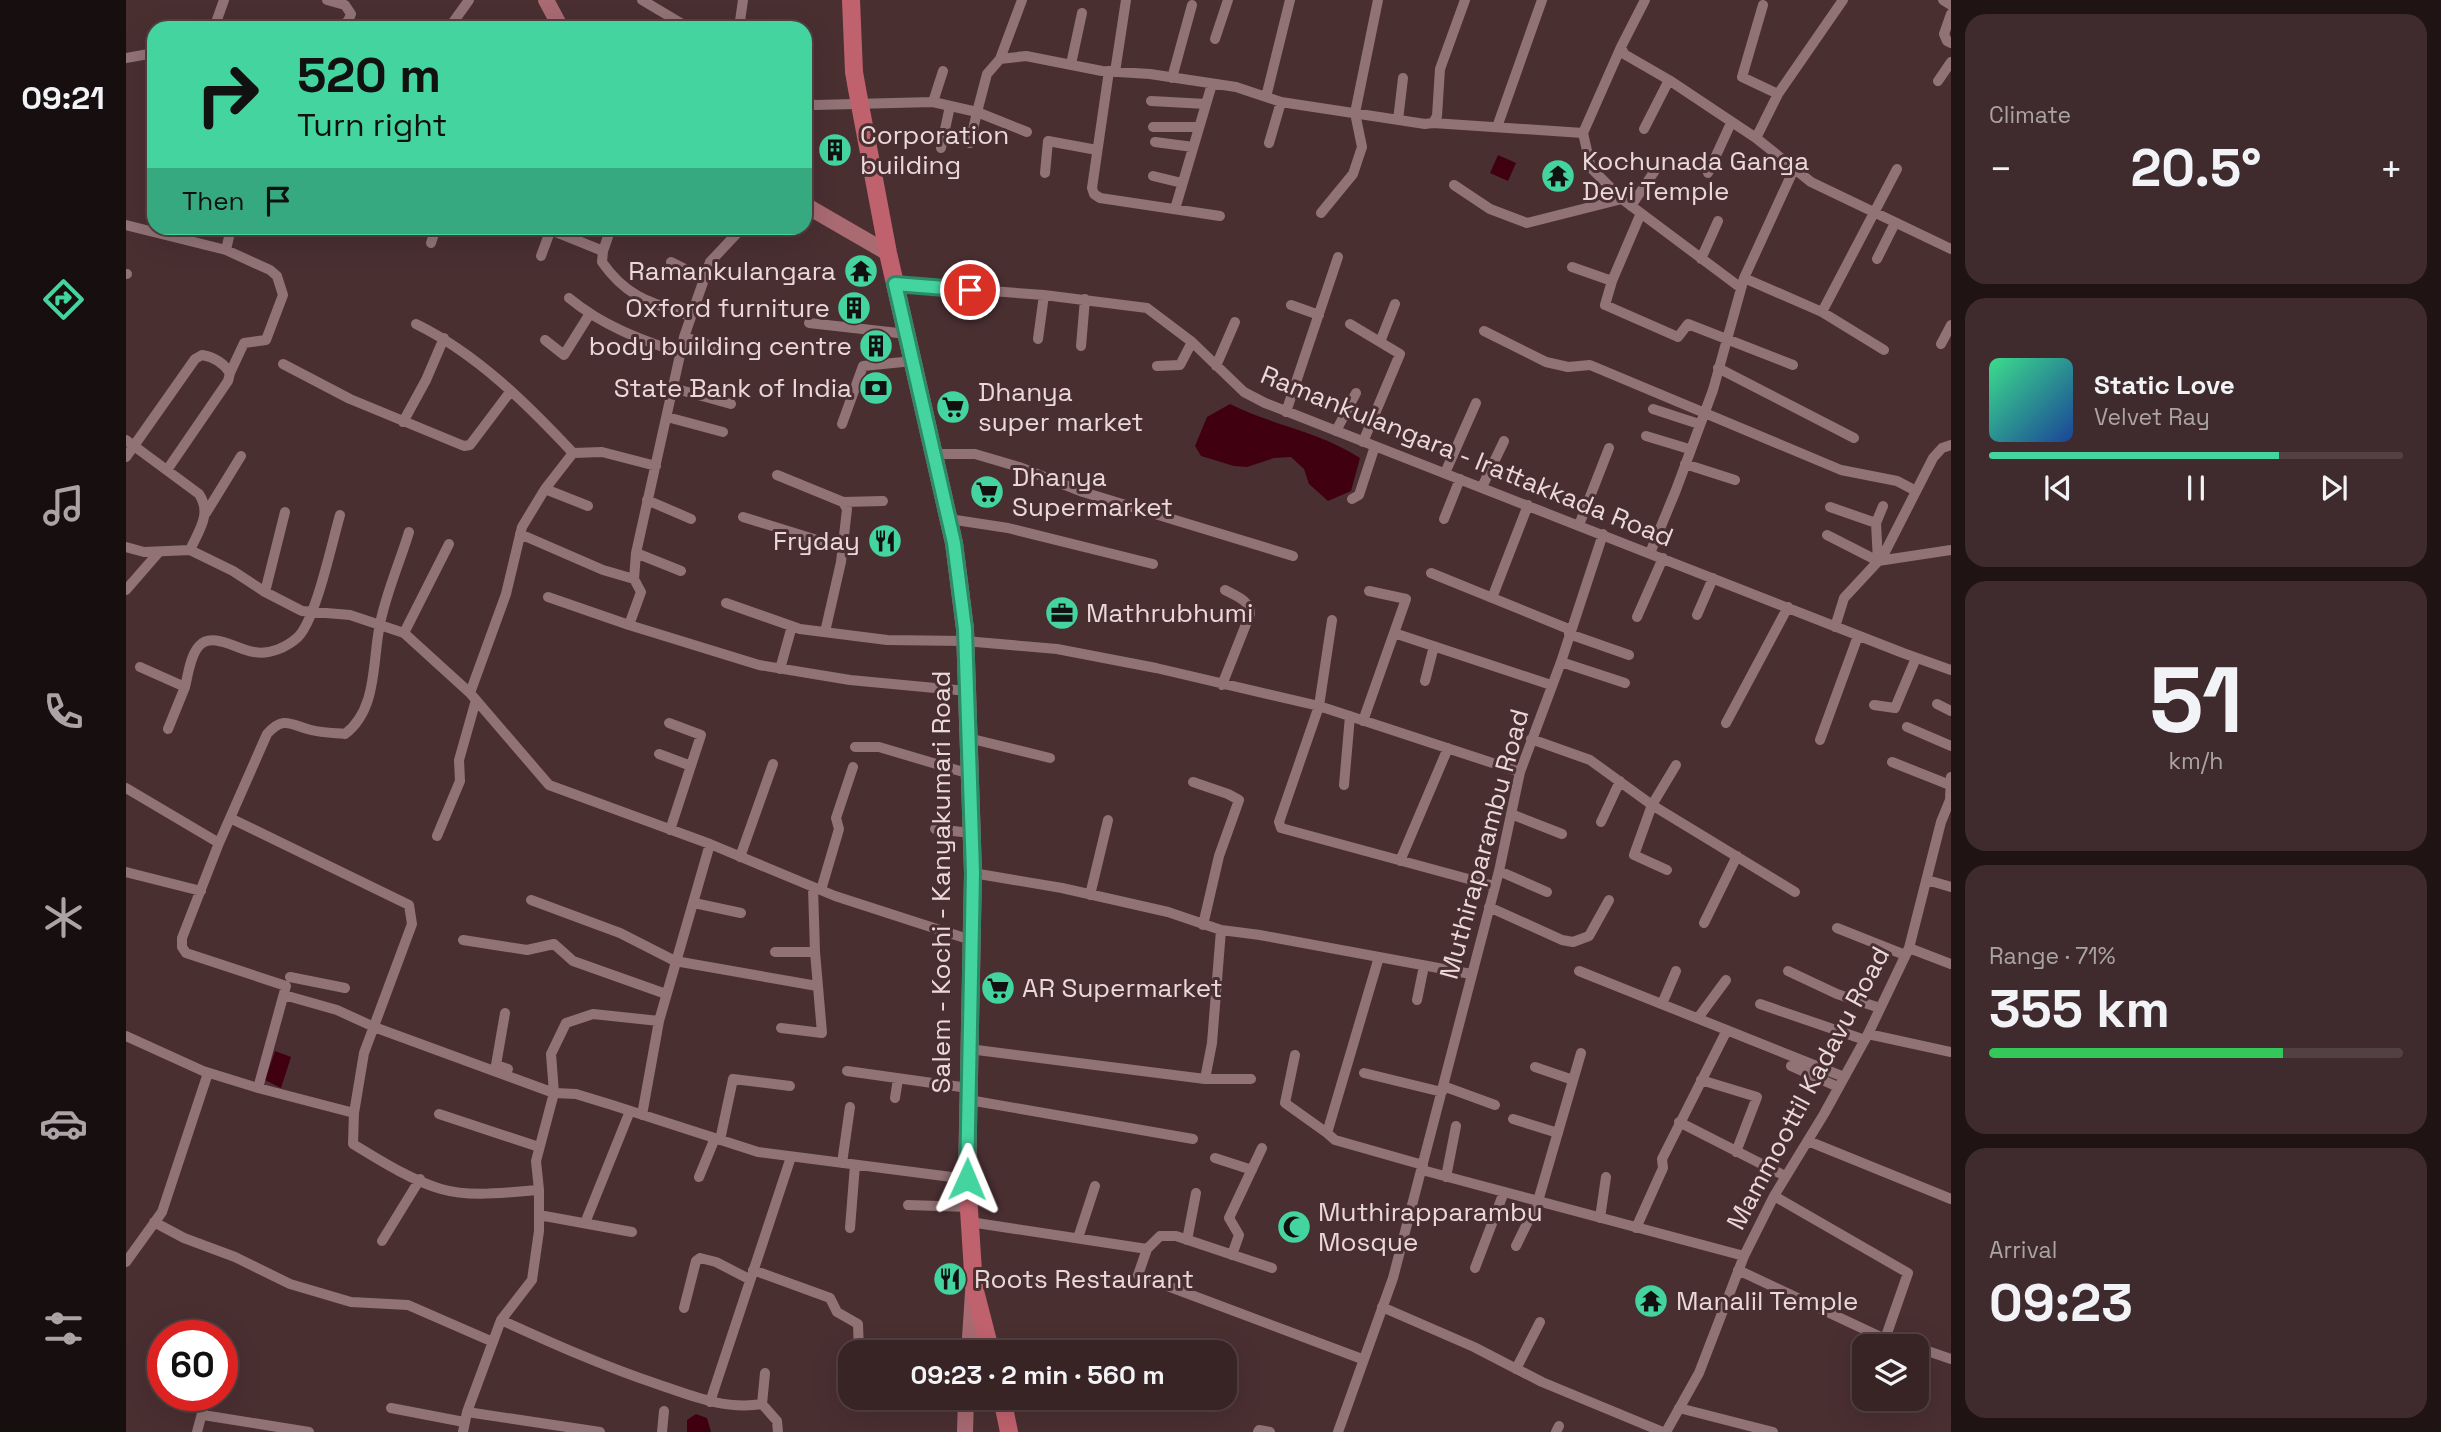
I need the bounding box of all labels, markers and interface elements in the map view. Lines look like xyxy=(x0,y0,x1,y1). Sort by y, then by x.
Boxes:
text: 520 m xyxy=(297,44,441,106)
icon: right xyxy=(182,49,273,140)
text: 09:21 xyxy=(21,78,105,118)
text: Climate xyxy=(1989,100,2071,130)
text: Turn right xyxy=(297,105,447,145)
place label: Corporation building xyxy=(860,118,1009,182)
building icon: Corporation building xyxy=(816,131,854,169)
text: 20.5° xyxy=(2130,135,2262,201)
place label: Kochunada Ganga Devi Temple xyxy=(1582,144,1809,208)
text: − xyxy=(1989,145,2013,193)
text: + xyxy=(2379,145,2403,193)
temple icon: Kochunada Ganga Devi Temple xyxy=(1539,157,1577,195)
icon: arrive xyxy=(259,182,297,220)
text: Then xyxy=(182,184,245,218)
temple icon: Ramankulangara xyxy=(842,252,880,290)
place label: Ramankulangara xyxy=(628,254,836,288)
pin xyxy=(940,260,1000,320)
icon: arrive xyxy=(951,271,989,309)
icon: directions xyxy=(39,275,88,324)
building icon: Oxford furniture xyxy=(835,289,873,327)
place label: Oxford furniture xyxy=(625,291,830,325)
building icon: body building centre xyxy=(857,327,895,365)
place label: body building centre xyxy=(589,329,852,363)
street label: Ramankulangara - Irattakkada Road xyxy=(1256,357,1678,555)
text: Static Love xyxy=(2094,368,2235,402)
bank icon: State Bank of India xyxy=(857,369,895,407)
place label: State Bank of India xyxy=(614,371,852,405)
place label: Dhanya super market xyxy=(978,375,1144,439)
supermarket icon: Dhanya super market xyxy=(934,388,972,426)
text: Velvet Ray xyxy=(2094,402,2210,432)
place label: Dhanya Supermarket xyxy=(1012,460,1173,524)
icon: previous xyxy=(2039,469,2077,507)
icon: pause xyxy=(2177,469,2215,507)
icon: next xyxy=(2315,469,2353,507)
supermarket icon: Dhanya Supermarket xyxy=(968,473,1006,511)
icon: music xyxy=(39,481,88,530)
restaurant icon: Fryday xyxy=(866,522,904,560)
place label: Fryday xyxy=(773,524,860,558)
office icon: Mathrubhumi xyxy=(1043,594,1081,632)
place label: Mathrubhumi xyxy=(1086,596,1253,630)
text: 51 xyxy=(2149,642,2243,759)
street label: Salem - Kochi - Kanyakumari Road xyxy=(924,671,958,1093)
icon: phone xyxy=(39,687,88,736)
street label: Muthiraparambu Road xyxy=(1432,705,1536,983)
text: km/h xyxy=(2169,746,2223,776)
icon: climate xyxy=(39,893,88,942)
street label: Mammoottil Kadavu Road xyxy=(1719,941,1897,1235)
text: Range · 71% xyxy=(1989,941,2115,971)
supermarket icon: AR Supermarket xyxy=(979,969,1017,1007)
place label: AR Supermarket xyxy=(1022,971,1223,1005)
text: 355 km xyxy=(1989,976,2170,1042)
icon: car xyxy=(39,1099,88,1148)
position arrow xyxy=(930,1142,1004,1216)
place label: Muthirapparambu Mosque xyxy=(1318,1195,1543,1259)
mosque icon: Muthirapparambu Mosque xyxy=(1275,1208,1313,1246)
text: Arrival xyxy=(1989,1235,2057,1265)
restaurant icon: Roots Restaurant xyxy=(931,1260,969,1298)
place label: Roots Restaurant xyxy=(974,1262,1194,1296)
text: 09:23 xyxy=(1989,1270,2133,1336)
temple icon: Manalil Temple xyxy=(1632,1282,1670,1320)
place label: Manalil Temple xyxy=(1676,1284,1858,1318)
icon: filters xyxy=(39,1304,88,1353)
speed limit sign: 60 xyxy=(147,1320,238,1411)
map controls xyxy=(1852,1334,1929,1411)
button: layers xyxy=(1852,1334,1929,1411)
text: 09:23 · 2 min · 560 m xyxy=(910,1358,1165,1392)

